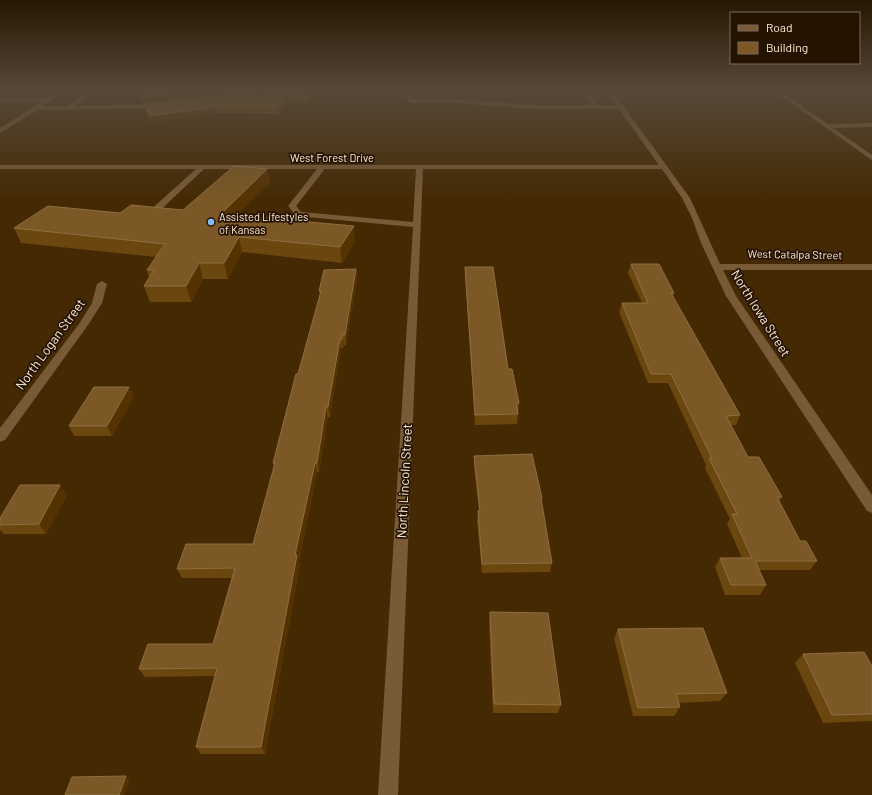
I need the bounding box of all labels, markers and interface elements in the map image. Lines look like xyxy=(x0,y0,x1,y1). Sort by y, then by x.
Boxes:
legend xyxy=(730,12,860,64)
text: Road xyxy=(766,20,793,34)
text: Building xyxy=(766,40,808,54)
street label: West Forest Drive xyxy=(290,151,374,164)
place label: Assisted Lifestyles of Kansas xyxy=(219,210,308,236)
marker: Assisted Lifestyles of Kansas xyxy=(206,217,216,227)
street label: West Catalpa Street xyxy=(748,247,842,261)
street label: North Iowa Street xyxy=(728,267,794,359)
street label: North Logan Street xyxy=(12,295,88,393)
street label: North Lincoln Street xyxy=(393,423,415,539)

